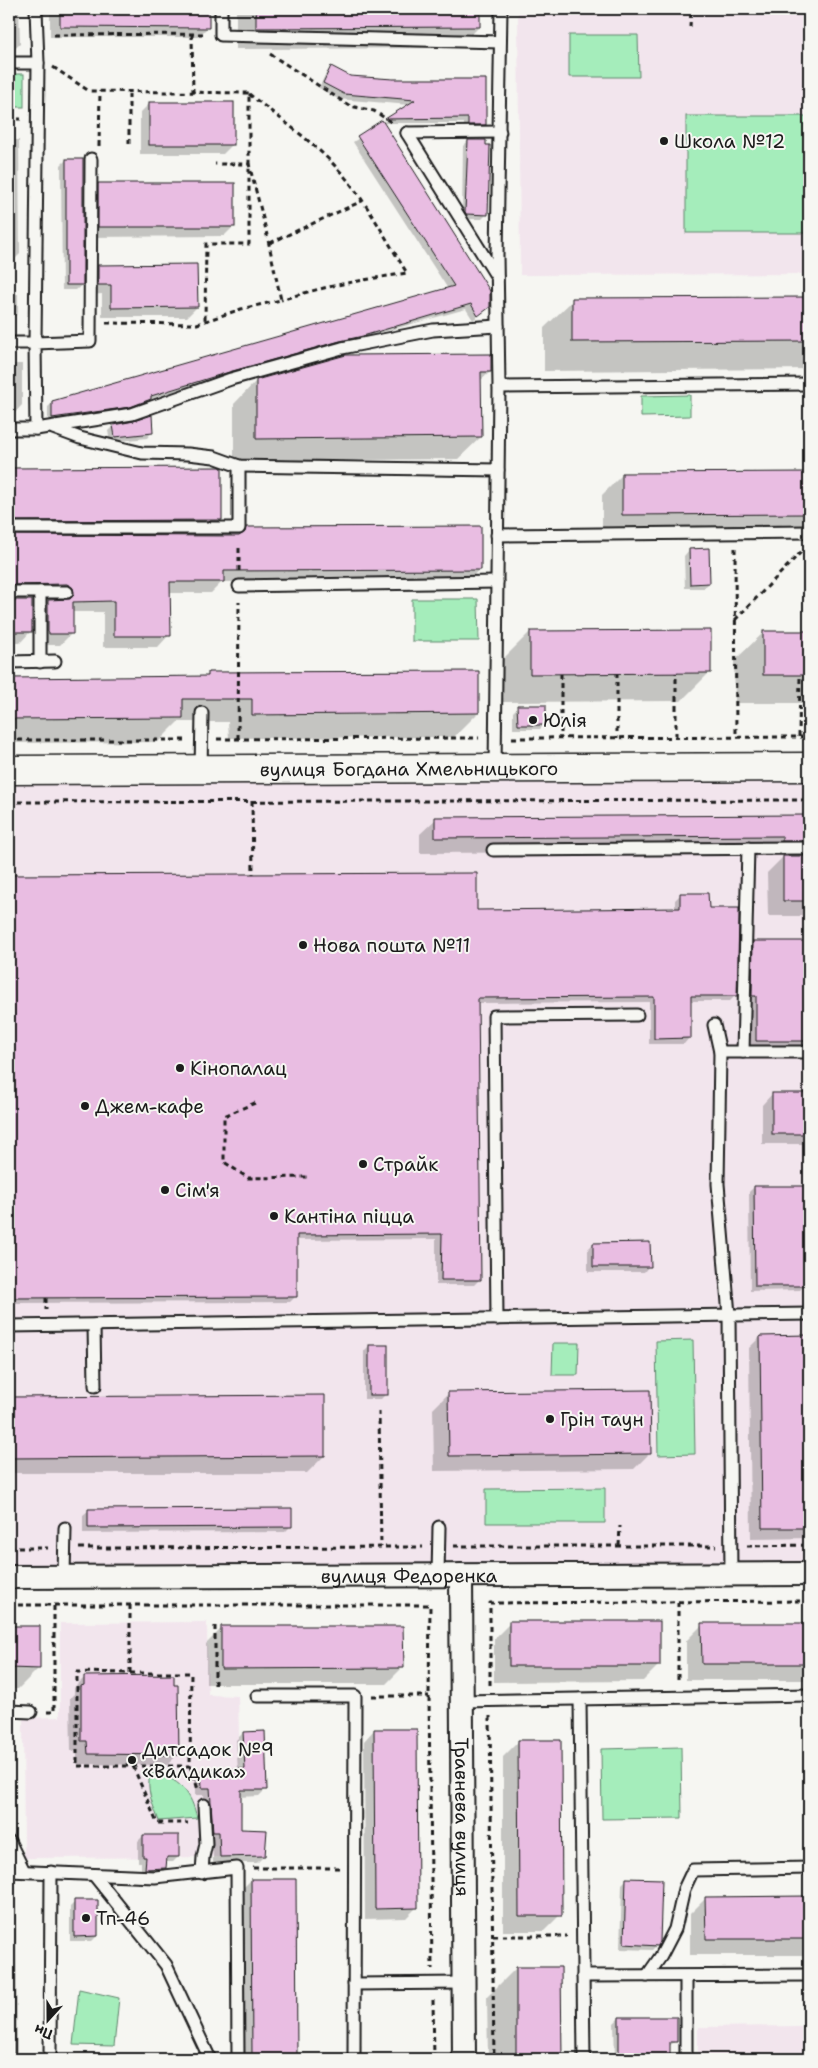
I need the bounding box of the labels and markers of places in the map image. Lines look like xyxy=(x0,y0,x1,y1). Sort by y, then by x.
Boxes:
place label: Школа №12 xyxy=(674,129,785,154)
marker: Школа №12 xyxy=(658,135,670,147)
place label: Юлія xyxy=(543,708,587,733)
marker: Юлія xyxy=(527,714,539,726)
place label: Нова пошта №11 xyxy=(313,933,471,958)
marker: Нова пошта №11 xyxy=(297,939,309,951)
place label: Кінопалац xyxy=(190,1056,287,1081)
marker: Кінопалац xyxy=(174,1062,186,1074)
place label: Джем-кафе xyxy=(95,1094,204,1119)
marker: Джем-кафе xyxy=(79,1100,91,1112)
place label: Страйк xyxy=(373,1152,438,1177)
marker: Страйк xyxy=(357,1158,369,1170)
place label: Сім'я xyxy=(175,1178,220,1203)
marker: Сім'я xyxy=(159,1184,171,1196)
place label: Кантіна піцца xyxy=(284,1204,414,1229)
marker: Кантіна піцца xyxy=(268,1210,280,1222)
place label: Грін таун xyxy=(560,1407,644,1432)
marker: Грін таун xyxy=(544,1413,556,1425)
place label: Дитсадок №9 «Валдика» xyxy=(142,1737,274,1784)
marker: Дитсадок №9 «Валдика» xyxy=(126,1754,138,1766)
place label: Тп-46 xyxy=(96,1906,150,1931)
marker: Тп-46 xyxy=(80,1912,92,1924)

